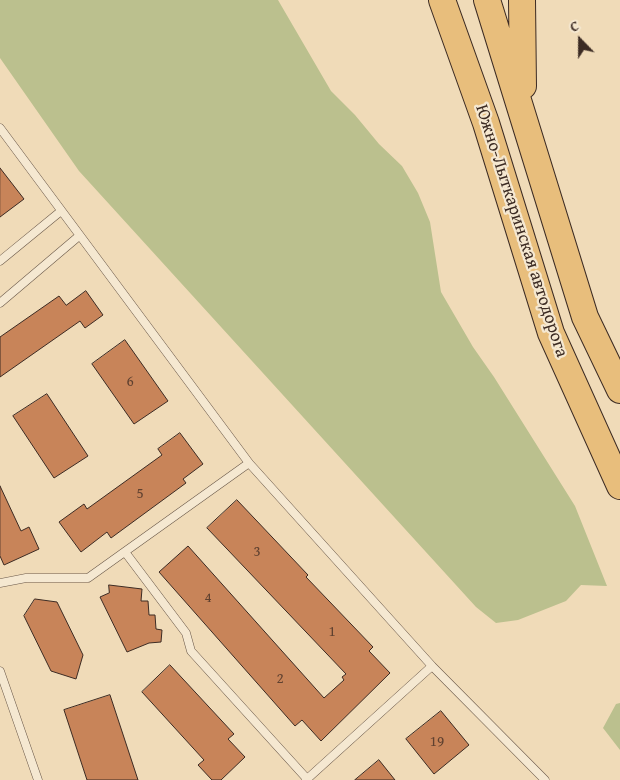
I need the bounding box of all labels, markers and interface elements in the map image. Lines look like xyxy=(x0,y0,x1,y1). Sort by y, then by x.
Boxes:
north arrow xyxy=(555,15,605,65)
text: С xyxy=(567,15,582,37)
street label: Южно-Лыткаринская автодорога xyxy=(470,102,572,360)
house number: 6 xyxy=(126,373,134,391)
house number: 5 xyxy=(136,485,144,503)
house number: 3 xyxy=(253,543,261,561)
house number: 4 xyxy=(204,589,212,607)
house number: 1 xyxy=(328,623,336,641)
house number: 2 xyxy=(276,670,284,688)
house number: 19 xyxy=(430,733,444,751)

